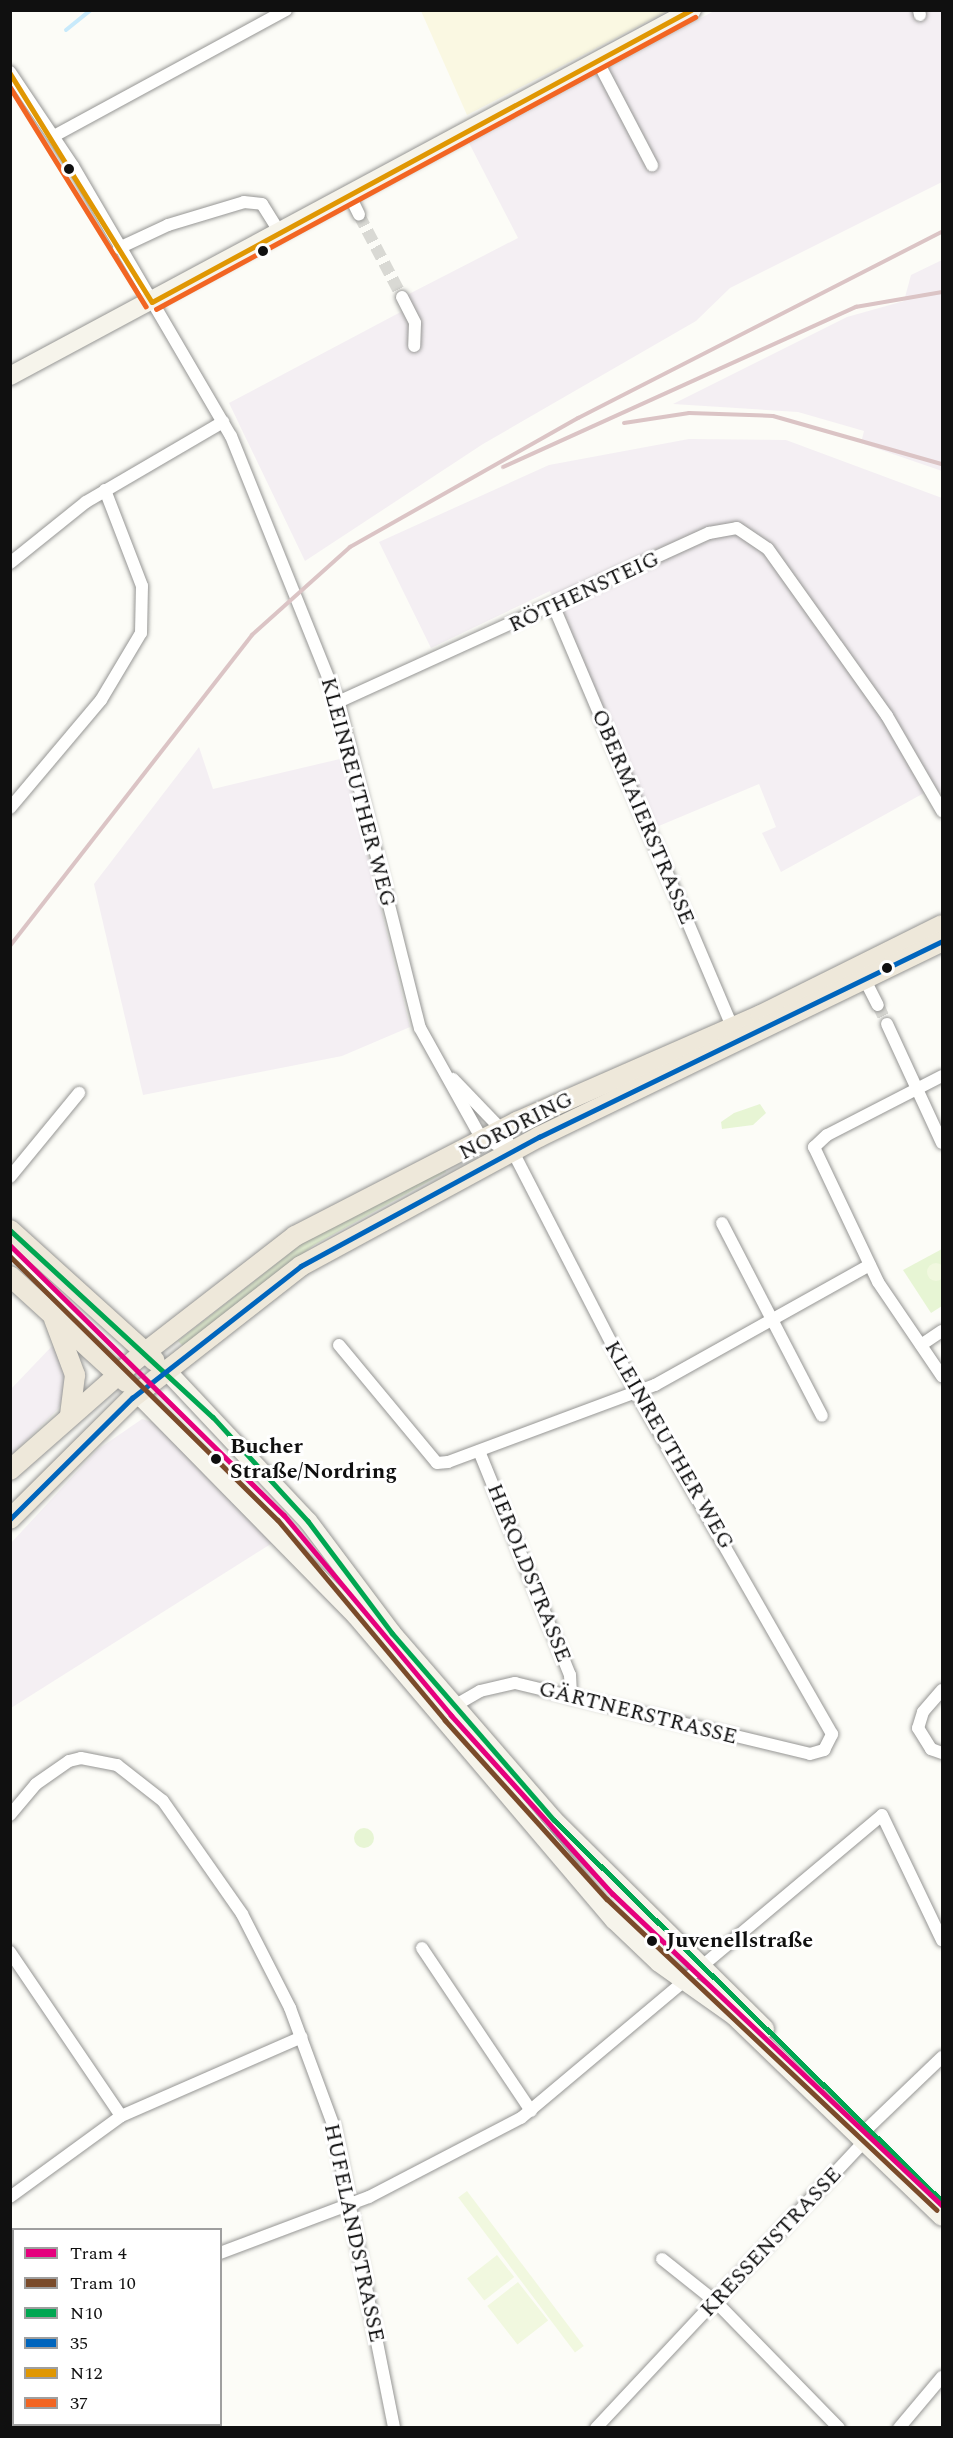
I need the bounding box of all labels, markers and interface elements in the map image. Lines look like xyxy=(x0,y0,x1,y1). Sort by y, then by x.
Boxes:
unlabelled marker xyxy=(63,163,75,175)
unlabelled marker xyxy=(257,245,269,257)
street label: RÖTHENSTEIG xyxy=(504,546,664,638)
street label: KLEINREUTHER WEG xyxy=(315,674,401,910)
street label: OBERMAIERSTRASSE xyxy=(586,705,700,929)
unlabelled marker xyxy=(881,962,893,974)
street label: NORDRING xyxy=(455,1086,577,1166)
street label: KLEINREUTHER WEG xyxy=(598,1336,740,1554)
place label: Bucher Straße/Nordring xyxy=(230,1433,397,1484)
marker: Bucher Straße/Nordring xyxy=(207,1450,225,1468)
street label: HEROLDSTRASSE xyxy=(481,1480,577,1666)
street label: GÄRTNERSTRASSE xyxy=(536,1676,740,1750)
place label: Juvenellstraße xyxy=(666,1928,813,1954)
marker: Juvenellstraße xyxy=(643,1932,661,1950)
street label: HUFELANDSTRASSE xyxy=(318,2121,390,2345)
street label: KRESSENSTRASSE xyxy=(695,2162,847,2322)
legend xyxy=(12,2228,222,2426)
text: Tram 4 xyxy=(70,2240,127,2267)
text: Tram 10 xyxy=(70,2270,136,2297)
text: N10 xyxy=(70,2300,102,2327)
text: 35 xyxy=(70,2330,88,2357)
text: N12 xyxy=(70,2360,102,2387)
text: 37 xyxy=(70,2390,88,2417)

